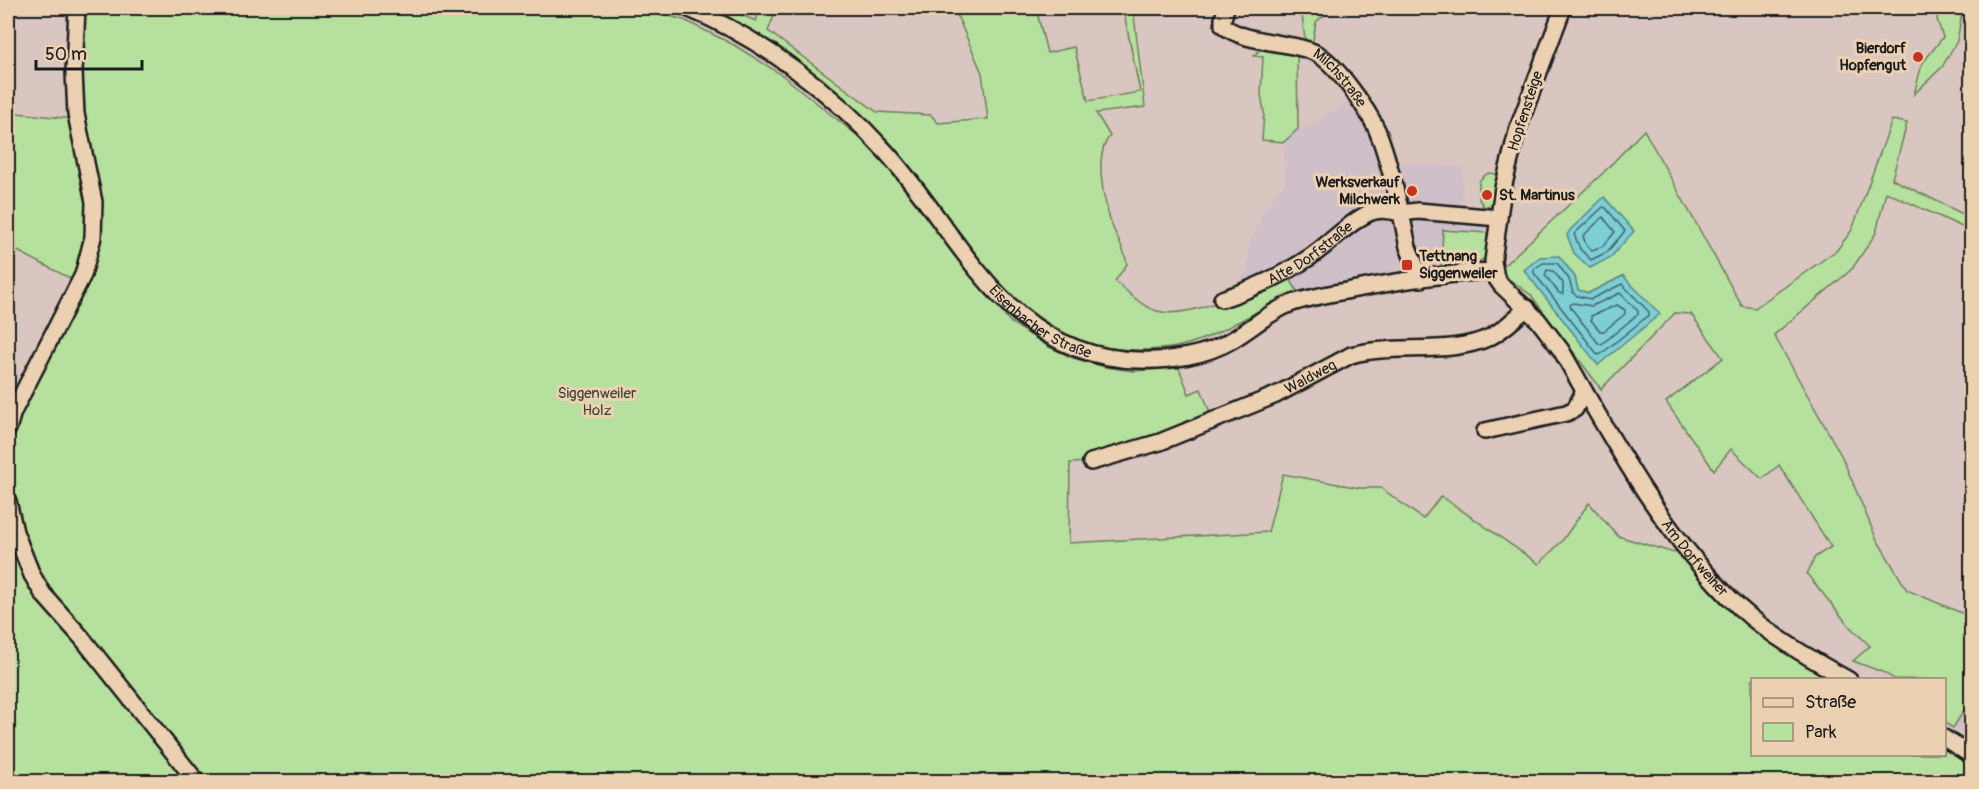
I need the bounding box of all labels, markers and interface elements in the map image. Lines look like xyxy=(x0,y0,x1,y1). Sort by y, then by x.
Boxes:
scale bar xyxy=(36,33,142,71)
place label: Bierdorf Hopfengut xyxy=(1839,39,1907,75)
text: 50 m xyxy=(45,43,87,66)
street label: Milchstraße xyxy=(1309,44,1371,111)
marker: Bierdorf Hopfengut xyxy=(1911,50,1925,64)
street label: Hopfensteige xyxy=(1504,68,1548,154)
place label: Werksverkauf Milchwerk xyxy=(1315,173,1401,209)
marker: Werksverkauf Milchwerk xyxy=(1405,184,1419,198)
place label: St. Martinus xyxy=(1499,186,1575,205)
marker: St. Martinus xyxy=(1480,188,1494,202)
street label: Alte Dorfstraße xyxy=(1265,217,1357,289)
place label: Tettnang Siggenweiler xyxy=(1418,247,1498,283)
marker: Tettnang Siggenweiler xyxy=(1400,258,1414,272)
street label: Eisenbacher Straße xyxy=(985,281,1094,363)
street label: Waldweg xyxy=(1282,356,1340,399)
park label: Siggenweiler Holz xyxy=(558,384,637,420)
street label: Am Dorfweiher xyxy=(1657,516,1733,601)
legend xyxy=(1751,678,1946,756)
text: Straße xyxy=(1805,691,1856,714)
text: Park xyxy=(1805,721,1837,744)

